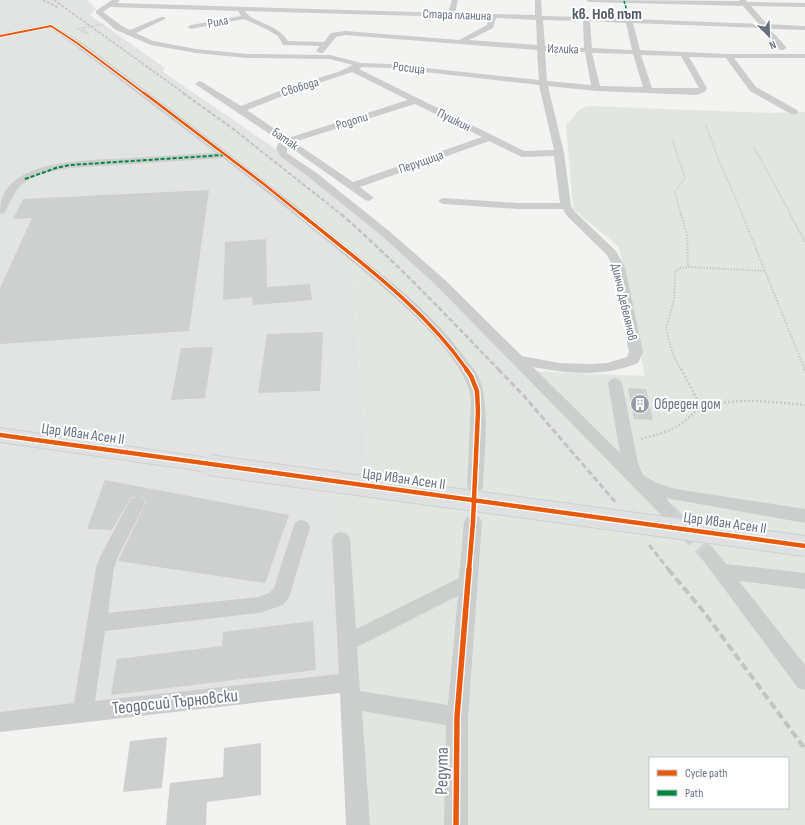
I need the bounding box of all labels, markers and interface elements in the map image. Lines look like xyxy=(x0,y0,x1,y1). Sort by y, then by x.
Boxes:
district label: кв. Нов път xyxy=(572,5,642,24)
street label: Стара планина xyxy=(422,6,492,24)
street label: Рила xyxy=(206,12,230,32)
north arrow xyxy=(749,16,789,56)
text: N xyxy=(767,38,778,52)
street label: Иглика xyxy=(547,40,579,58)
street label: Росица xyxy=(392,58,426,78)
street label: Свобода xyxy=(279,74,321,100)
street label: Пушкин xyxy=(434,105,474,135)
street label: Родопи xyxy=(334,109,370,133)
street label: Батак xyxy=(269,124,301,154)
street label: Перущица xyxy=(396,147,446,177)
street label: Димчо Дебелянов xyxy=(607,262,641,342)
building icon: Обреден дом xyxy=(629,393,651,415)
place label: Обреден дом xyxy=(654,395,721,414)
street label: Цар Иван Асен II xyxy=(40,419,126,449)
street label: Цар Иван Асен II xyxy=(361,464,447,494)
street label: Цар Иван Асен II xyxy=(682,508,768,538)
street label: Теодосий Търновски xyxy=(111,685,239,719)
street label: Редута xyxy=(431,747,453,795)
legend xyxy=(649,757,789,809)
text: Cycle path xyxy=(685,766,727,781)
text: Path xyxy=(685,786,703,801)

